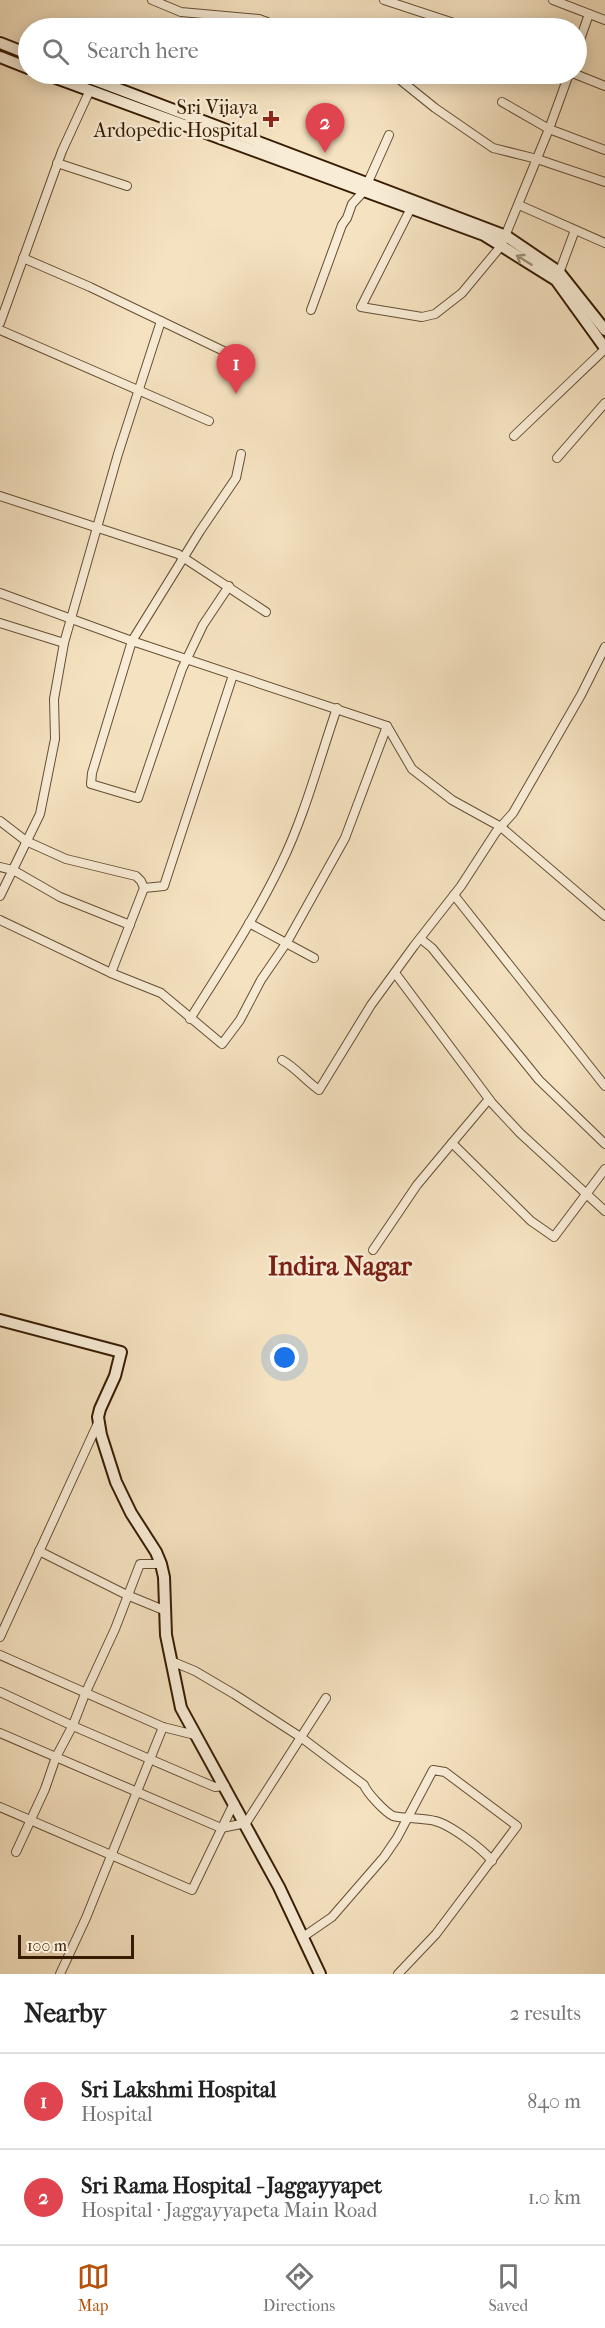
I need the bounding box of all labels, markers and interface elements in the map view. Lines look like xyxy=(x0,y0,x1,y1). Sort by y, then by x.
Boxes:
search box xyxy=(18,18,587,84)
icon: search xyxy=(39,35,72,68)
text: Search here xyxy=(87,38,199,64)
place label: Sri Vijaya Ardopedic Hospital xyxy=(93,96,259,142)
pin: 2 xyxy=(306,104,344,153)
marker: Sri Vijaya Ardopedic Hospital xyxy=(262,110,280,128)
one-way arrow xyxy=(516,254,533,266)
pin: 1 xyxy=(216,344,256,394)
district label: Indira Nagar xyxy=(268,1251,413,1282)
your location xyxy=(270,1343,299,1372)
scale bar xyxy=(18,1932,134,1960)
text: 100 m xyxy=(27,1936,67,1955)
text: Nearby xyxy=(24,1998,106,2029)
text: 2 results xyxy=(510,2002,581,2025)
text: Sri Lakshmi Hospital xyxy=(81,2077,276,2103)
text: 1 xyxy=(40,2090,47,2113)
text: 840 m xyxy=(527,2090,581,2113)
text: Hospital xyxy=(81,2103,153,2126)
text: Sri Rama Hospital - Jaggayyapet xyxy=(81,2173,382,2199)
text: 2 xyxy=(38,2186,49,2209)
text: 1.0 km xyxy=(528,2186,581,2209)
text: Hospital · Jaggayyapeta Main Road xyxy=(81,2199,377,2222)
tab: Map xyxy=(77,2260,110,2315)
tab: Directions xyxy=(263,2260,335,2315)
tab: Saved xyxy=(489,2260,528,2315)

